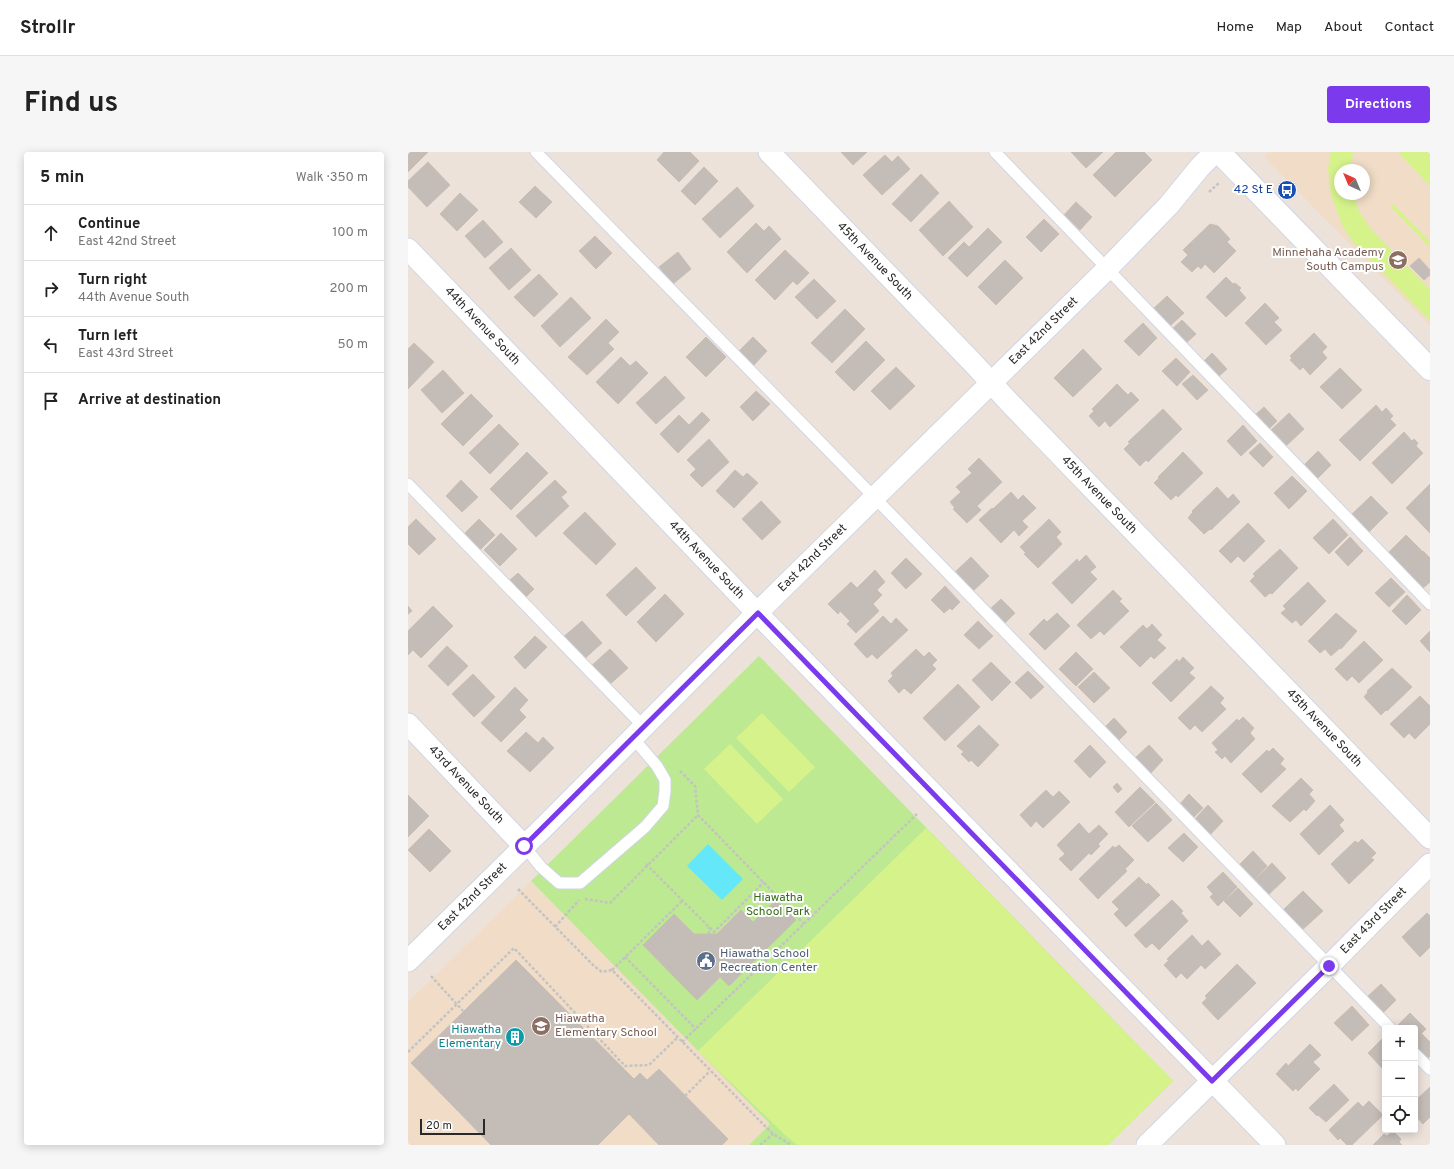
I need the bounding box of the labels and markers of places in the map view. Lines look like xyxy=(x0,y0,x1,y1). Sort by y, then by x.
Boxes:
bus stop icon: 42 St E xyxy=(1276,179,1298,201)
place label: 42 St E xyxy=(1234,182,1273,198)
place label: Minnehaha Academy South Campus xyxy=(1272,245,1384,275)
school or university icon: Minnehaha Academy South Campus xyxy=(1387,249,1409,271)
place label: Hiawatha School Recreation Center xyxy=(720,946,818,976)
public building icon: Hiawatha School Recreation Center xyxy=(695,950,717,972)
place label: Hiawatha Elementary School xyxy=(555,1011,657,1041)
school or university icon: Hiawatha Elementary School xyxy=(530,1015,552,1037)
place label: Hiawatha Elementary xyxy=(439,1022,501,1052)
building icon: Hiawatha Elementary xyxy=(504,1026,526,1048)

